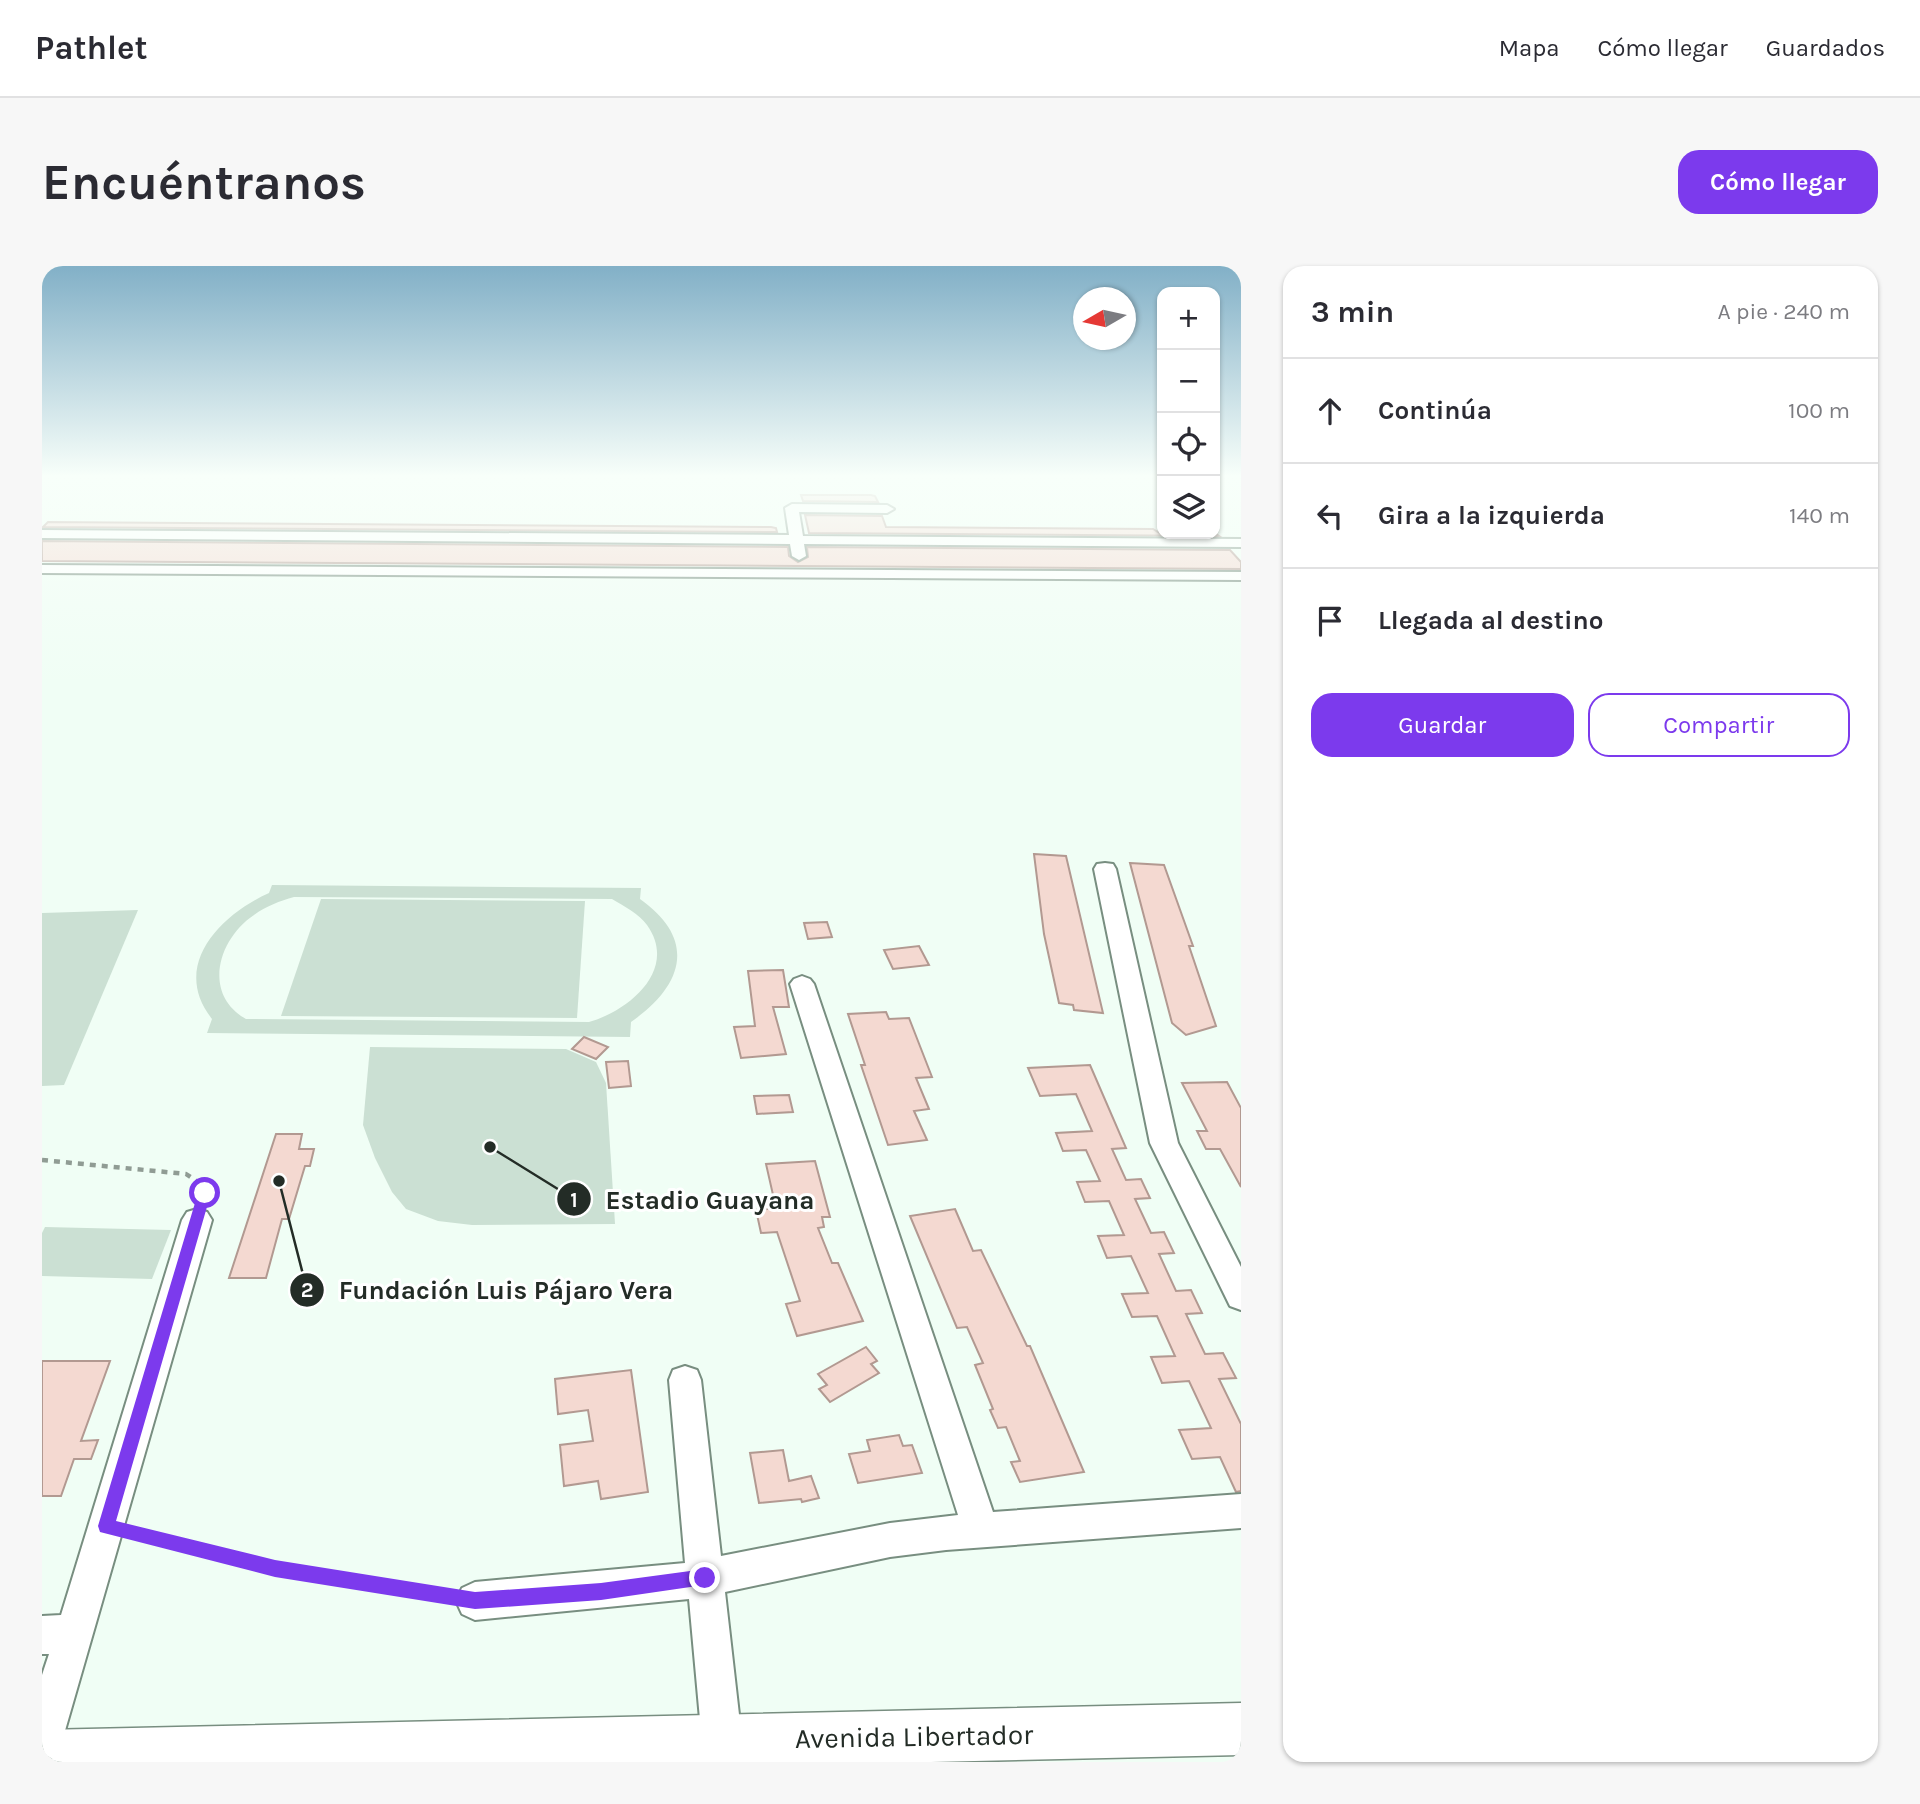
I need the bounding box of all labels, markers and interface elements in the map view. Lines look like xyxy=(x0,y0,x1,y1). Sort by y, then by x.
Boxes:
text: Pathlet xyxy=(35,29,148,67)
text: Mapa xyxy=(1499,34,1559,62)
text: Cómo llegar xyxy=(1597,34,1728,62)
text: Guardados xyxy=(1766,34,1885,62)
button: Cómo llegar xyxy=(1678,150,1878,214)
text: Encuéntranos xyxy=(42,154,366,211)
north arrow xyxy=(1073,287,1136,350)
map controls xyxy=(1157,287,1220,539)
button: + xyxy=(1157,287,1220,350)
text: 3 min xyxy=(1311,294,1394,330)
text: A pie · 240 m xyxy=(1717,298,1850,325)
button: − xyxy=(1157,350,1220,413)
icon: ahead xyxy=(1311,392,1349,430)
text: Continúa xyxy=(1378,395,1492,426)
text: 100 m xyxy=(1788,397,1850,424)
button: locate xyxy=(1157,413,1220,476)
button: layers xyxy=(1157,476,1220,539)
icon: left xyxy=(1311,497,1349,535)
text: Gira a la izquierda xyxy=(1378,500,1605,531)
text: 140 m xyxy=(1789,502,1850,529)
icon: arrive xyxy=(1311,602,1349,640)
text: Llegada al destino xyxy=(1378,605,1604,636)
button: Guardar xyxy=(1311,693,1574,757)
button: Compartir xyxy=(1588,693,1850,757)
callout: Estadio Guayana xyxy=(556,1176,829,1223)
route start xyxy=(189,1177,220,1208)
text: Estadio Guayana xyxy=(605,1185,815,1216)
text: 1 xyxy=(570,1188,578,1212)
callout: Fundación Luis Pájaro Vera xyxy=(289,1267,687,1314)
text: Fundación Luis Pájaro Vera xyxy=(339,1275,673,1306)
text: 2 xyxy=(301,1278,313,1302)
route end xyxy=(689,1562,720,1593)
street label: Avenida Libertador xyxy=(795,1718,1034,1755)

